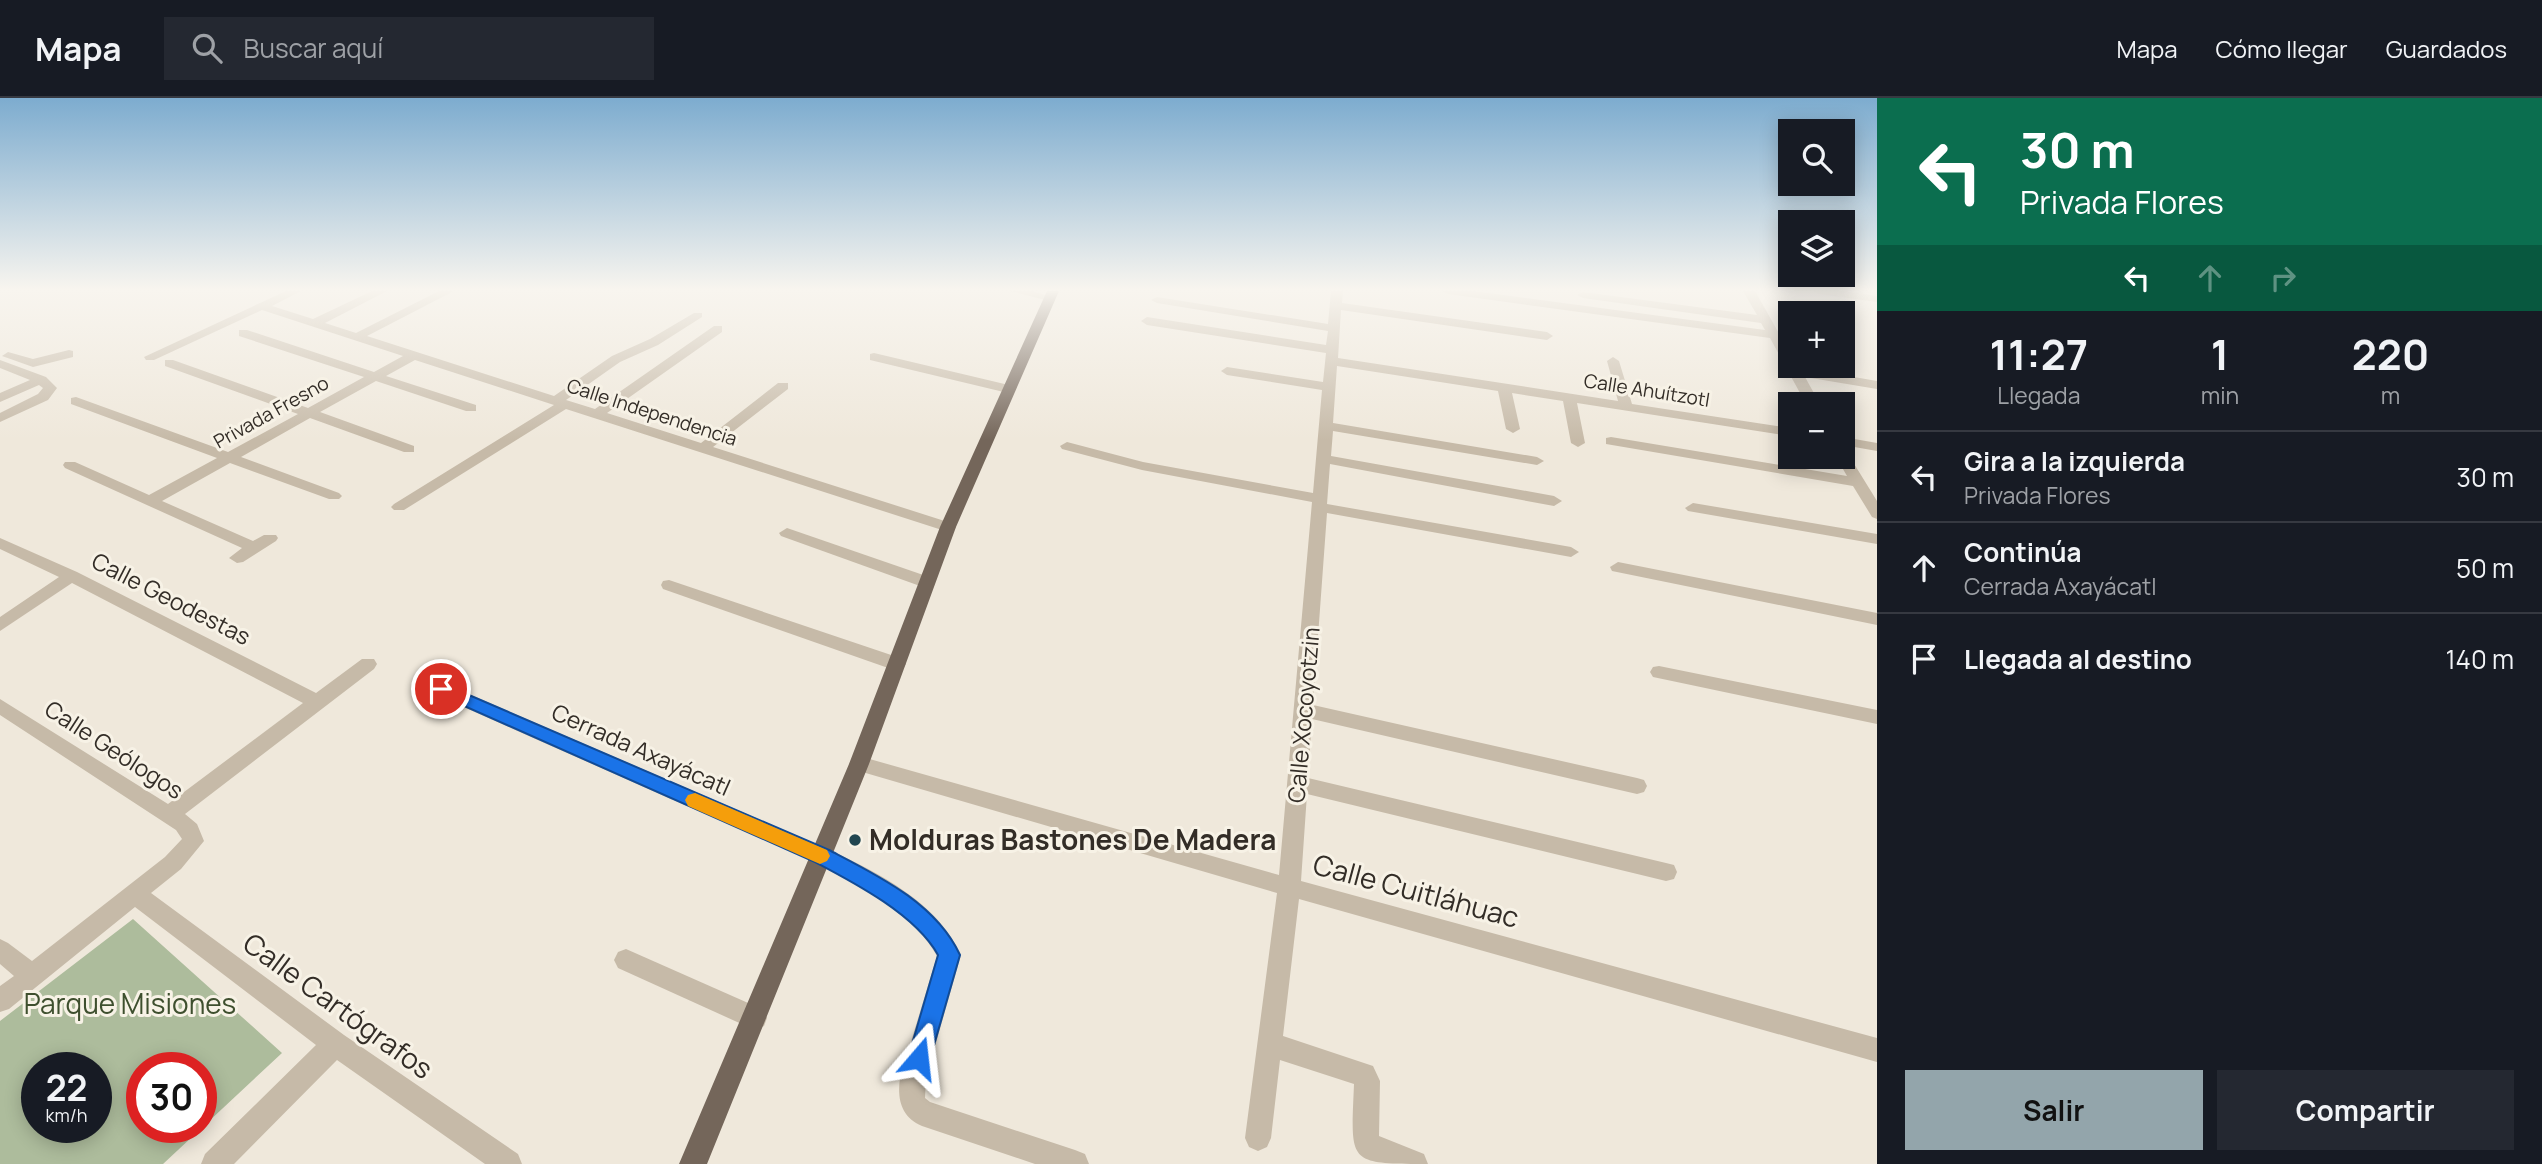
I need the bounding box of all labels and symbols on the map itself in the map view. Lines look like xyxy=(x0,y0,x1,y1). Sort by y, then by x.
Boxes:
street label: Calle Ahuítzotl xyxy=(1582,367,1712,413)
street label: Privada Fresno xyxy=(209,370,333,454)
street label: Calle Independencia xyxy=(564,372,740,452)
street label: Calle Geodestas xyxy=(86,544,256,652)
street label: Calle Xocoyotzin xyxy=(1279,626,1327,804)
pin xyxy=(411,659,471,719)
street label: Calle Geólogos xyxy=(39,692,190,806)
street label: Cerrada Axayácatl xyxy=(547,695,736,803)
place label: Molduras Bastones De Madera xyxy=(869,820,1276,858)
marker: Molduras Bastones De Madera xyxy=(847,832,863,848)
street label: Calle Cuitláhuac xyxy=(1309,844,1523,936)
street label: Calle Cartógrafos xyxy=(236,923,441,1087)
park label: Parque Misiones xyxy=(24,984,236,1022)
position arrow xyxy=(882,1021,956,1095)
speed limit sign: 30 xyxy=(126,1052,217,1143)

